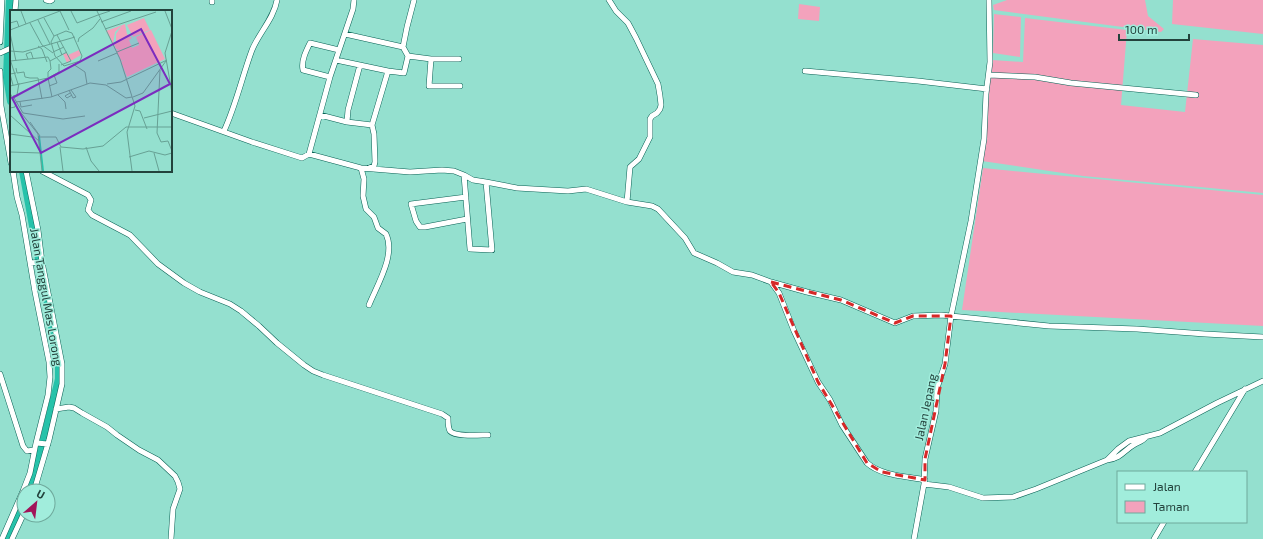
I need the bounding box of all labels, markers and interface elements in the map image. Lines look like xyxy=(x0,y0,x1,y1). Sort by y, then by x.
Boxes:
inset map xyxy=(10,10,172,172)
scale bar xyxy=(1119,16,1189,42)
text: 100 m xyxy=(1125,22,1157,36)
street label: Jalan Tanggul Mas Lorong xyxy=(28,227,66,367)
street label: Jalan Jepang xyxy=(911,372,939,442)
legend xyxy=(1117,471,1247,523)
text: Jalan xyxy=(1153,479,1181,493)
north arrow xyxy=(16,483,56,523)
text: U xyxy=(35,486,47,501)
text: Taman xyxy=(1153,499,1190,513)

